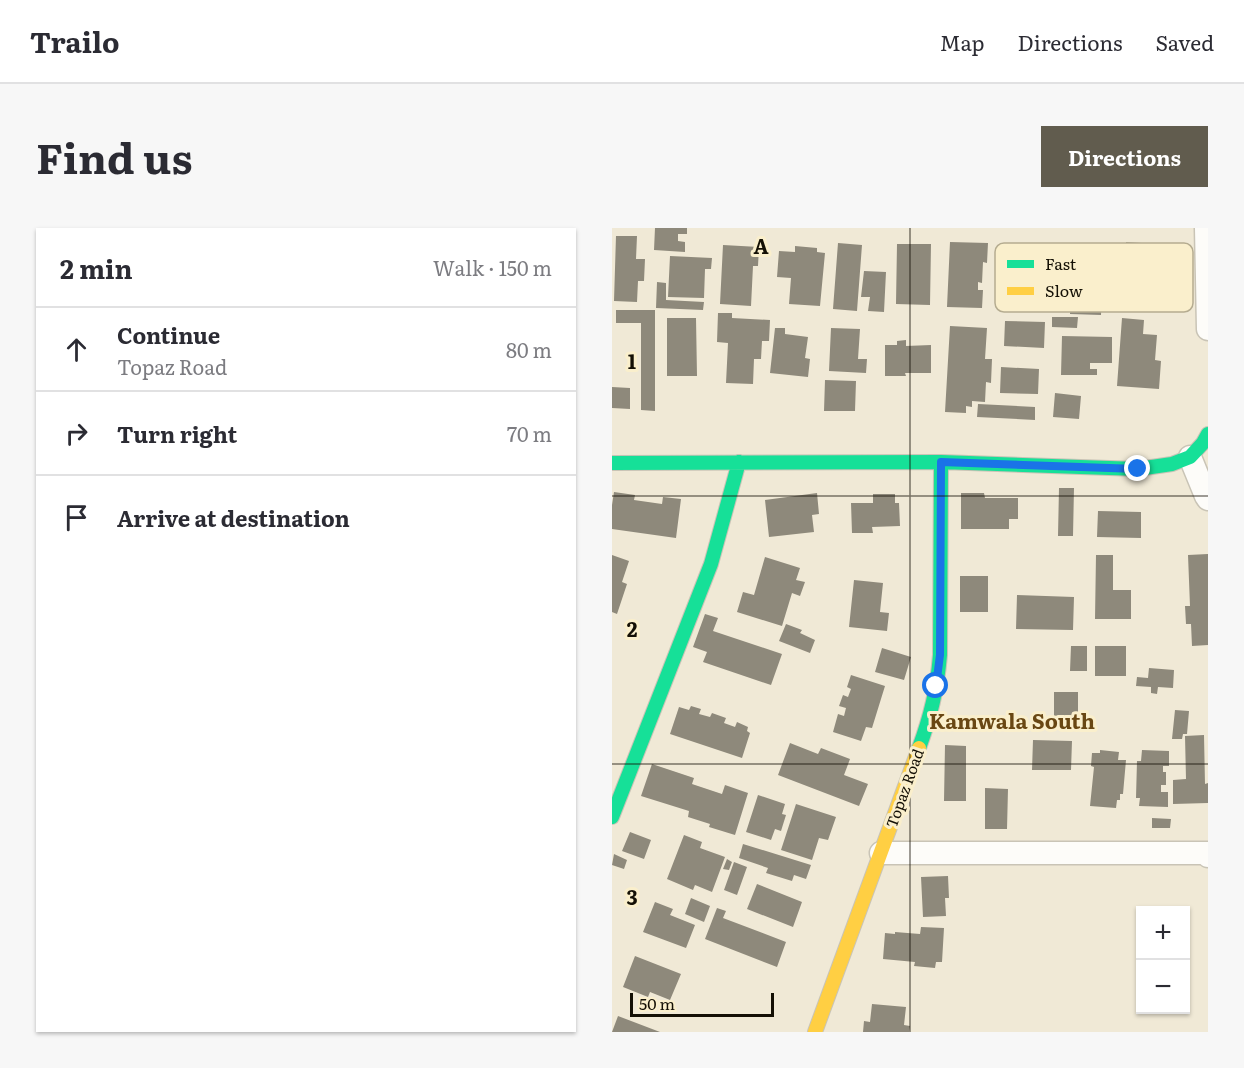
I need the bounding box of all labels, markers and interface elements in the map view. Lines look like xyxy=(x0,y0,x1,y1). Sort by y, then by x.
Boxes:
text: Trailo xyxy=(30,20,119,62)
text: Map xyxy=(940,26,985,57)
text: Directions xyxy=(1018,26,1123,57)
text: Saved xyxy=(1156,26,1214,57)
text: Find us xyxy=(36,125,193,187)
button: Directions xyxy=(1041,126,1208,187)
text: A xyxy=(753,230,769,260)
legend xyxy=(995,243,1193,312)
text: 2 min xyxy=(60,248,133,287)
text: Fast xyxy=(1045,251,1077,275)
text: Walk · 150 m xyxy=(433,252,552,282)
text: Slow xyxy=(1045,278,1083,302)
text: Continue xyxy=(117,318,220,351)
icon: ahead xyxy=(60,333,93,366)
text: 80 m xyxy=(506,334,552,364)
text: 1 xyxy=(628,345,636,375)
text: Topaz Road xyxy=(117,351,227,381)
icon: right xyxy=(60,417,93,450)
text: Turn right xyxy=(117,417,237,450)
text: 70 m xyxy=(507,418,552,448)
route end xyxy=(1124,455,1150,481)
icon: arrive xyxy=(60,501,93,534)
text: Arrive at destination xyxy=(117,501,350,534)
text: 2 xyxy=(627,613,638,643)
route start xyxy=(922,672,948,698)
district label: Kamwala South xyxy=(929,704,1095,735)
street label: Topaz Road xyxy=(879,745,929,831)
text: 3 xyxy=(626,881,638,911)
map controls xyxy=(1136,906,1190,1014)
button: + xyxy=(1136,906,1190,960)
button: − xyxy=(1136,960,1190,1014)
scale bar xyxy=(630,990,774,1018)
text: 50 m xyxy=(639,991,675,1015)

